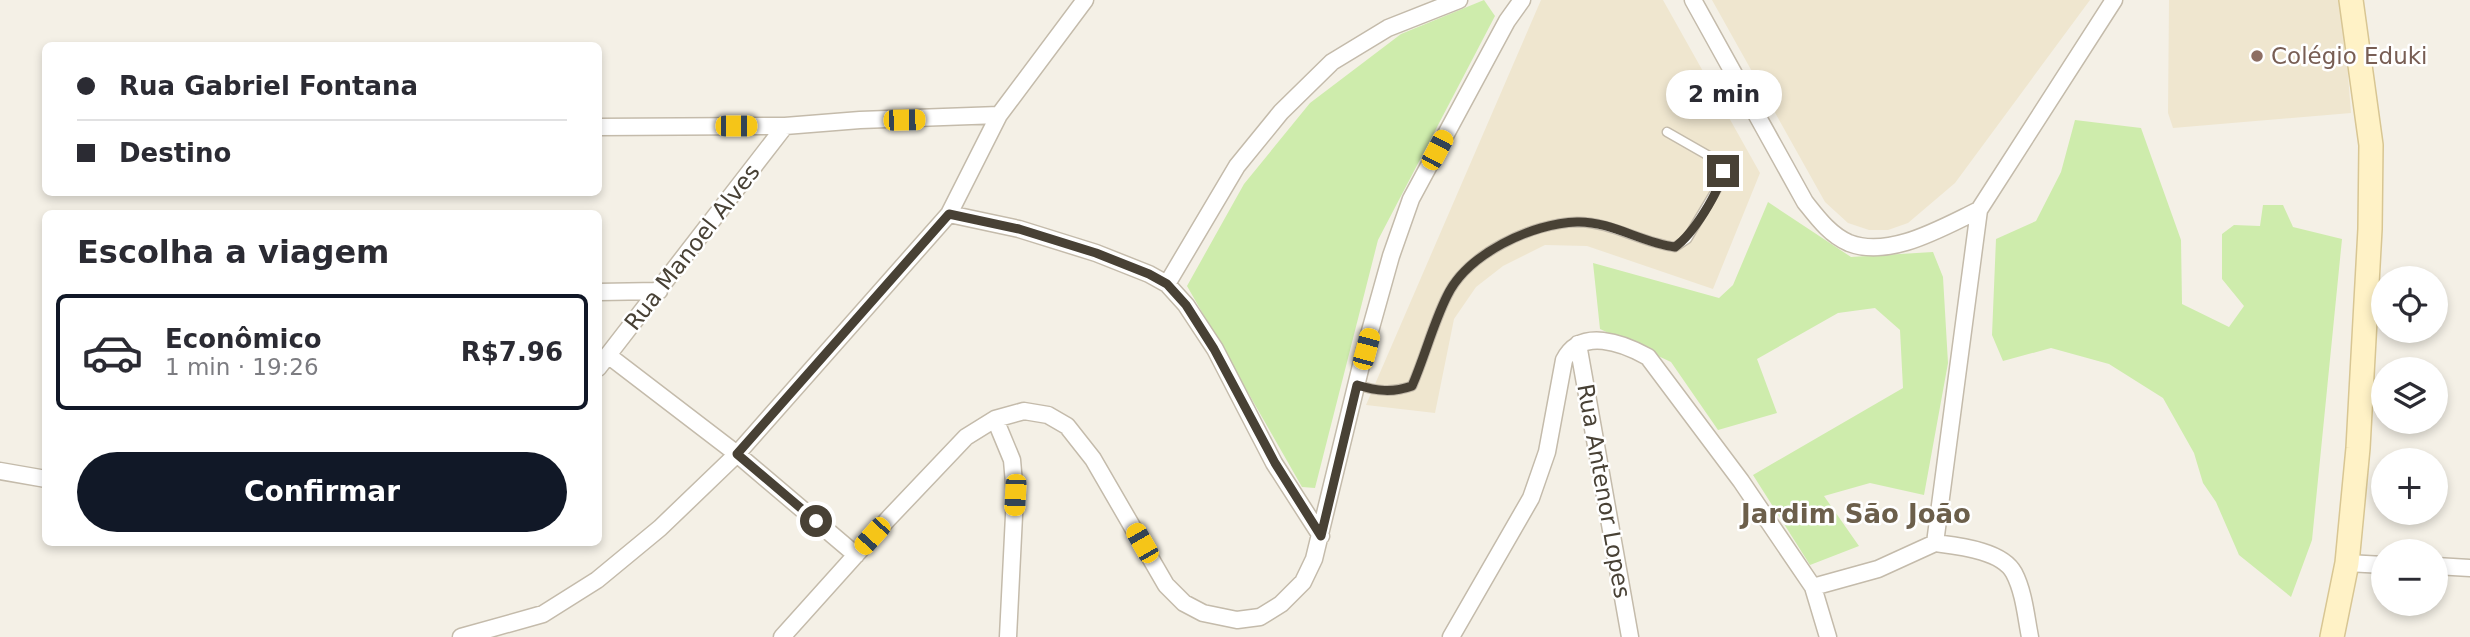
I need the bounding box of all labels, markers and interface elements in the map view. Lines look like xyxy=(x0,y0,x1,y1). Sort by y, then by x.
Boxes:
place label: Colégio Eduki xyxy=(2271,43,2427,69)
marker: Colégio Eduki xyxy=(2249,48,2265,64)
callout: 2 min xyxy=(1665,69,1781,118)
text: Rua Gabriel Fontana xyxy=(119,71,418,101)
text: 2 min xyxy=(1688,81,1760,107)
car xyxy=(883,109,926,131)
car xyxy=(716,116,758,137)
car xyxy=(1418,127,1457,173)
text: Destino xyxy=(119,138,231,168)
route end xyxy=(1707,155,1739,187)
street label: Rua Manoel Alves xyxy=(619,159,765,335)
text: Escolha a viagem xyxy=(77,233,389,271)
map controls xyxy=(2371,266,2448,616)
button: locate xyxy=(2371,266,2448,343)
icon: car xyxy=(81,321,144,384)
text: Econômico xyxy=(165,324,322,354)
car xyxy=(1351,326,1382,372)
text: R$7.96 xyxy=(461,337,563,367)
text: 1 min · 19:26 xyxy=(165,354,319,380)
button: layers xyxy=(2371,357,2448,434)
street label: Rua Antenor Lopes xyxy=(1572,382,1636,600)
button: + xyxy=(2371,448,2448,525)
button: Confirmar xyxy=(77,452,567,532)
car xyxy=(1004,473,1027,517)
district label: Jardim São João xyxy=(1739,499,1971,529)
route start xyxy=(800,505,832,537)
car xyxy=(851,513,894,559)
car xyxy=(1123,520,1162,566)
button: − xyxy=(2371,539,2448,616)

